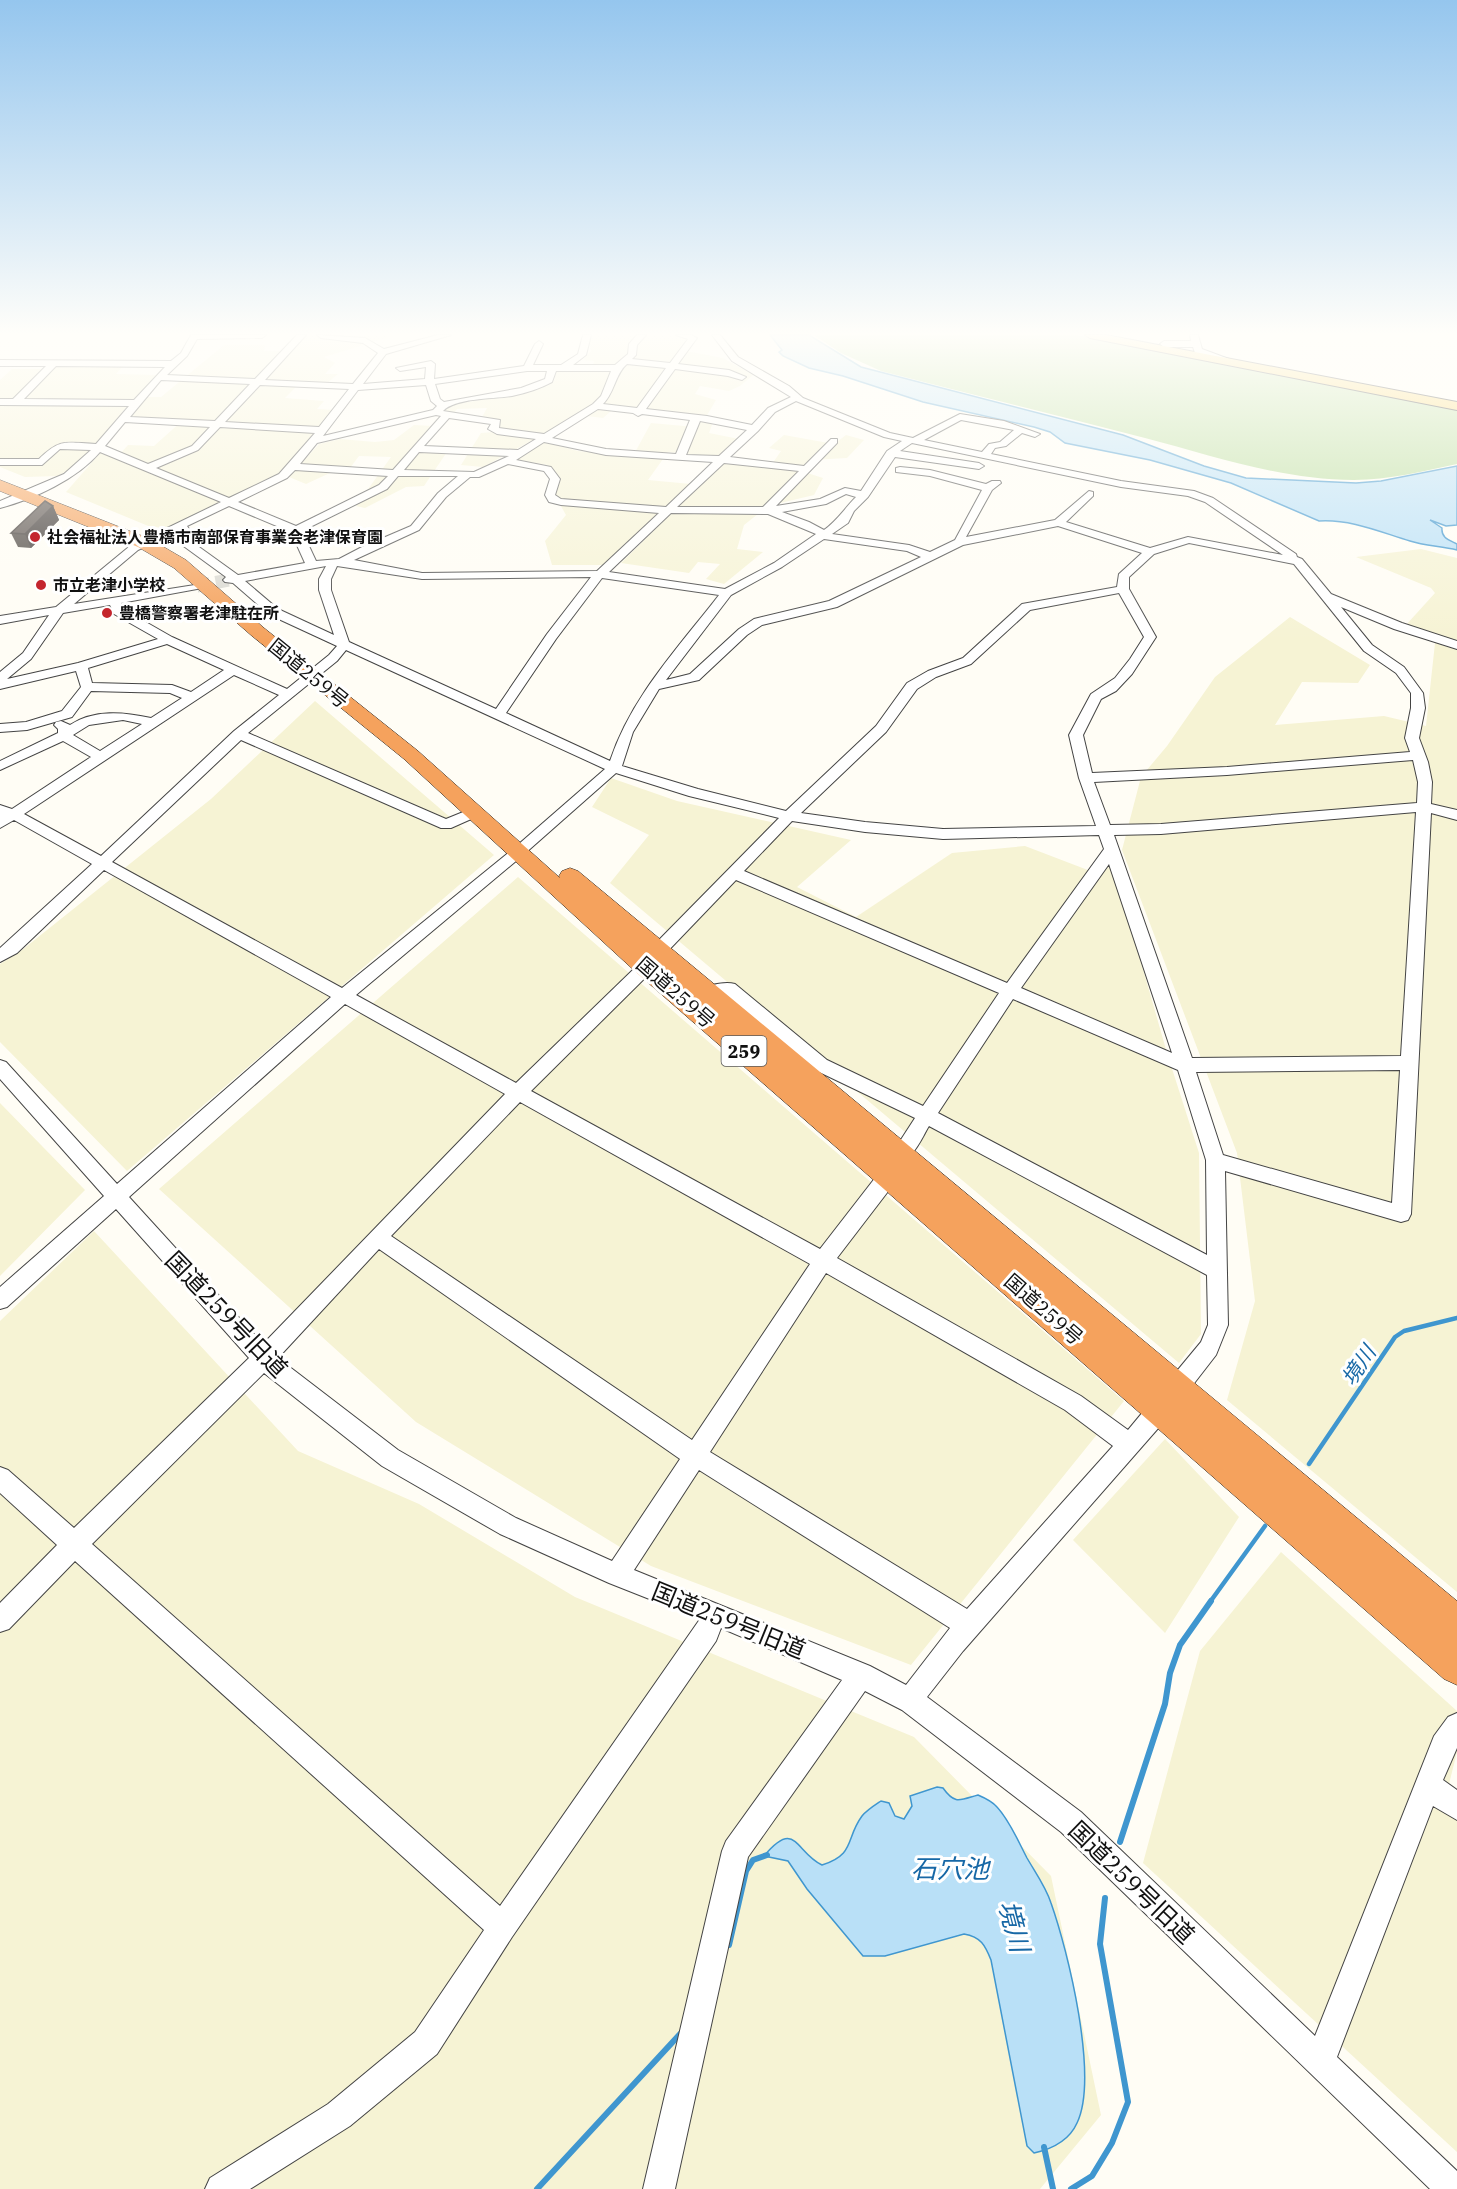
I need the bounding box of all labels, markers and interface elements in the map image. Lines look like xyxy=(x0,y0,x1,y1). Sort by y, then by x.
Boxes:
place label: 社会福祉法人豊橋市南部保育事業会老津保育園 xyxy=(47,527,383,547)
marker: 社会福祉法人豊橋市南部保育事業会老津保育園 xyxy=(28,530,42,544)
place label: 市立老津小学校 xyxy=(53,575,165,595)
marker: 市立老津小学校 xyxy=(34,578,48,592)
place label: 豊橋警察署老津駐在所 xyxy=(119,603,279,623)
marker: 豊橋警察署老津駐在所 xyxy=(100,606,114,620)
street label: 国道259号 xyxy=(263,632,355,714)
street label: 国道259号 xyxy=(631,950,721,1034)
road number: 259 xyxy=(722,1036,766,1066)
street label: 国道259号旧道 xyxy=(159,1244,295,1384)
street label: 国道259号 xyxy=(999,1267,1089,1351)
water label: 境川 xyxy=(1335,1338,1382,1390)
street label: 国道259号旧道 xyxy=(647,1575,811,1665)
street label: 国道259号旧道 xyxy=(1062,1814,1202,1950)
water label: 石穴池 xyxy=(911,1851,992,1885)
water label: 境川 xyxy=(992,1896,1039,1958)

